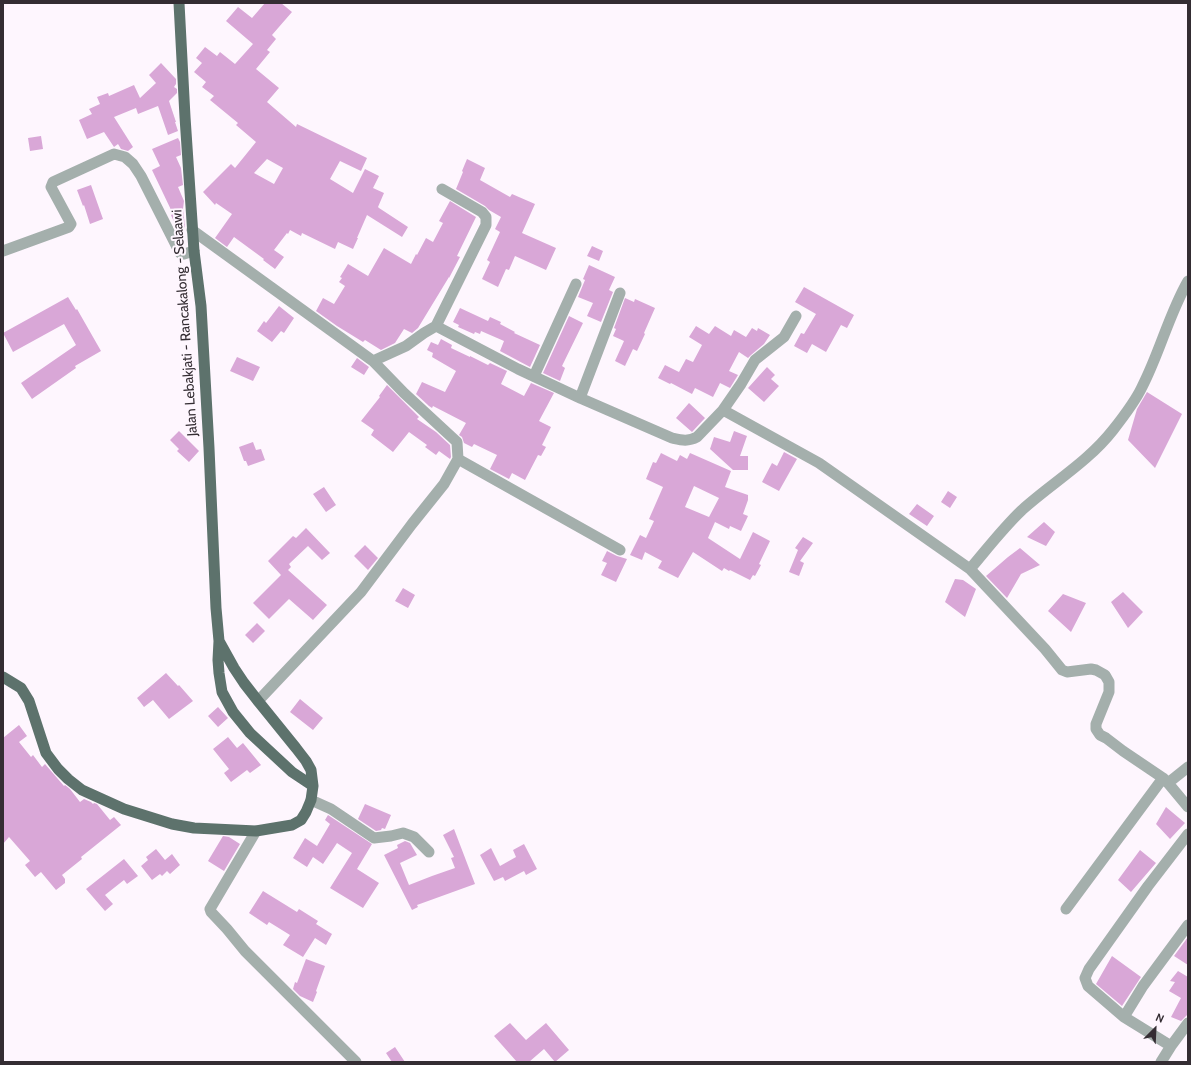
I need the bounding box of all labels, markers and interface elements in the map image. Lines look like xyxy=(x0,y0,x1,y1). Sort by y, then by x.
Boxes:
street label: Jalan Lebakjati - Rancakalong - Selaawi xyxy=(169,209,201,437)
north arrow xyxy=(1135,1009,1175,1049)
text: N xyxy=(1153,1010,1166,1026)

